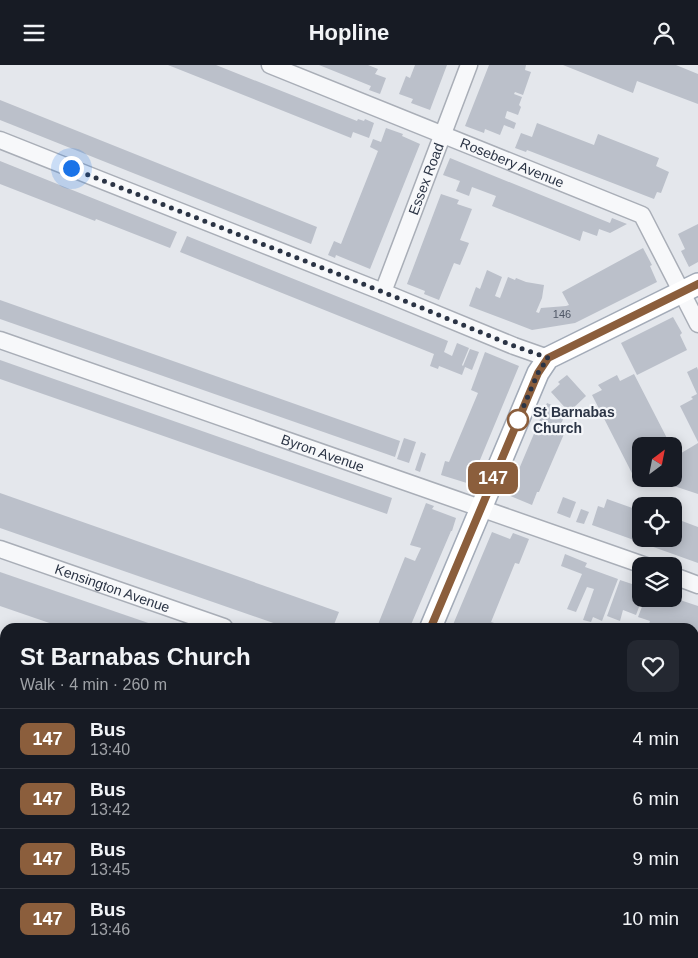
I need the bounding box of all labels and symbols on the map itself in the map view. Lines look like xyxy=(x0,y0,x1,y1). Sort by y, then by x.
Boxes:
street label: Rosebery Avenue xyxy=(458,135,566,191)
street label: Essex Road xyxy=(405,141,447,217)
your location xyxy=(59,156,84,181)
house number: 146 xyxy=(553,308,571,320)
place label: St Barnabas Church xyxy=(533,404,615,436)
marker: St Barnabas Church xyxy=(507,409,529,431)
street label: Byron Avenue xyxy=(279,431,367,475)
north arrow xyxy=(632,437,682,487)
line badge: 147 xyxy=(464,462,522,494)
street label: Kensington Avenue xyxy=(53,561,172,616)

